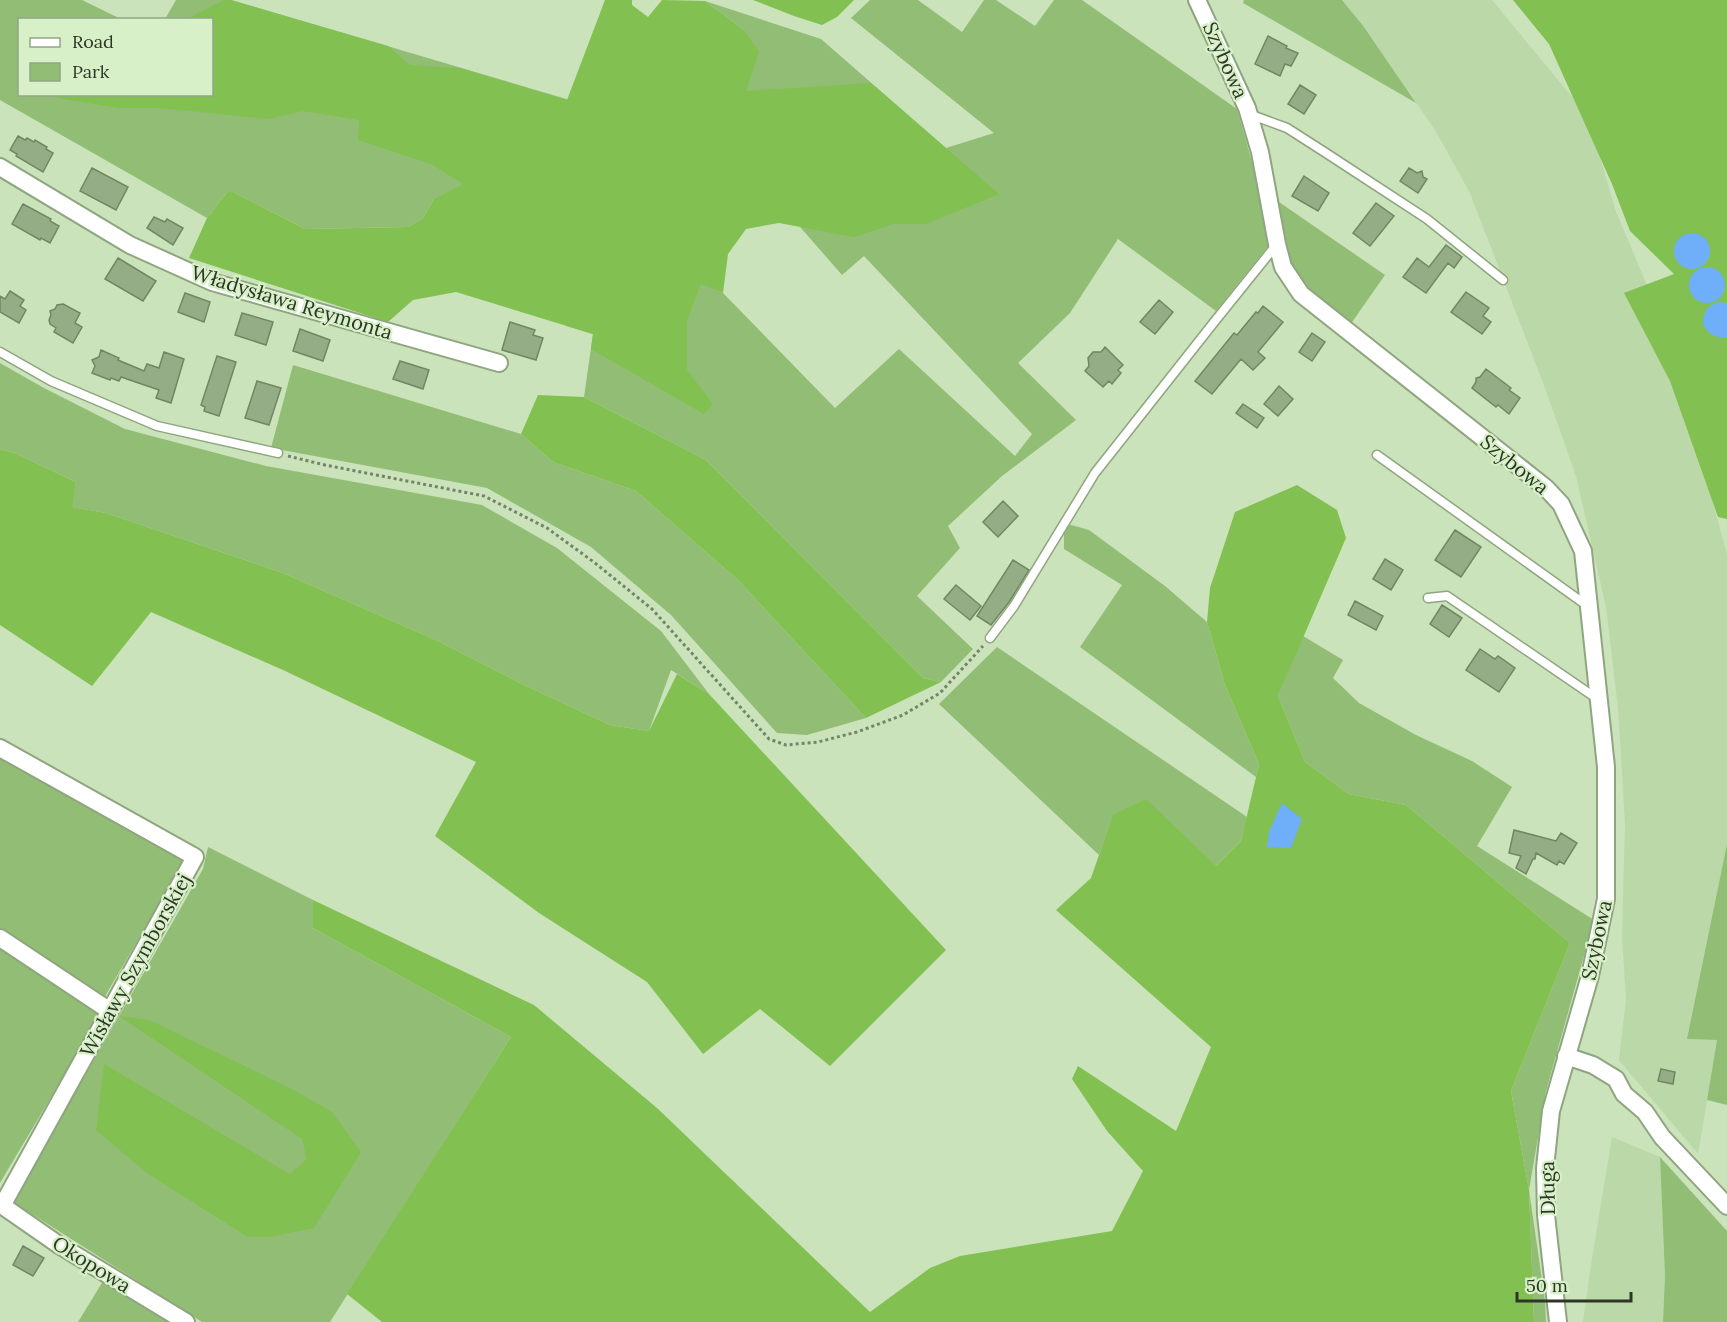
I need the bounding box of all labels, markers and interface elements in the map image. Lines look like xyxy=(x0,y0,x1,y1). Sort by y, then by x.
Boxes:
legend xyxy=(18,18,213,96)
street label: Szybowa xyxy=(1198,18,1254,102)
text: Road xyxy=(72,30,114,53)
text: Park xyxy=(72,60,110,83)
street label: Władysława Reymonta xyxy=(188,259,396,345)
street label: Szybowa xyxy=(1476,429,1554,499)
street label: Wisławy Szymborskiej xyxy=(74,869,196,1061)
street label: Szybowa xyxy=(1575,898,1617,982)
street label: Długa xyxy=(1534,1161,1560,1215)
street label: Okopowa xyxy=(48,1230,136,1298)
scale bar xyxy=(1517,1265,1631,1303)
text: 50 m xyxy=(1526,1274,1568,1297)

